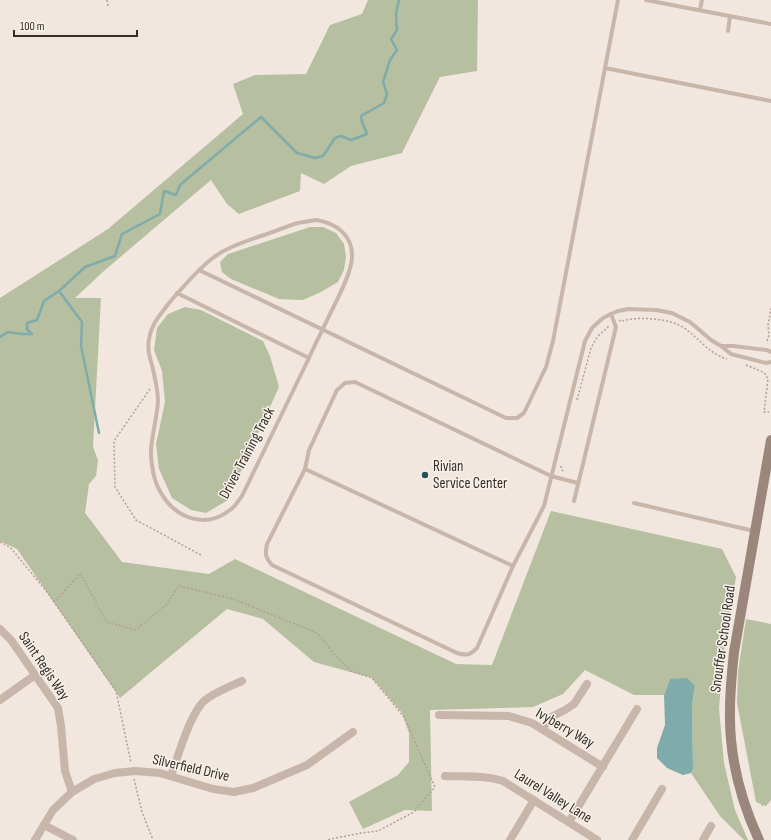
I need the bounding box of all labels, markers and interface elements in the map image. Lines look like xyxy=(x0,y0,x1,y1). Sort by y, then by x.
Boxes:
scale bar xyxy=(14,12,137,38)
text: 100 m xyxy=(20,19,45,34)
street label: Driver Training Track xyxy=(215,404,279,502)
place label: Rivian Service Center xyxy=(433,457,508,493)
marker: Rivian Service Center xyxy=(420,470,430,480)
street label: Snouffer School Road xyxy=(706,584,740,694)
street label: Saint Regis Way xyxy=(14,628,74,704)
street label: Ivyberry Way xyxy=(532,704,598,752)
street label: Silverfield Drive xyxy=(151,750,231,786)
street label: Laurel Valley Lane xyxy=(510,765,596,827)

